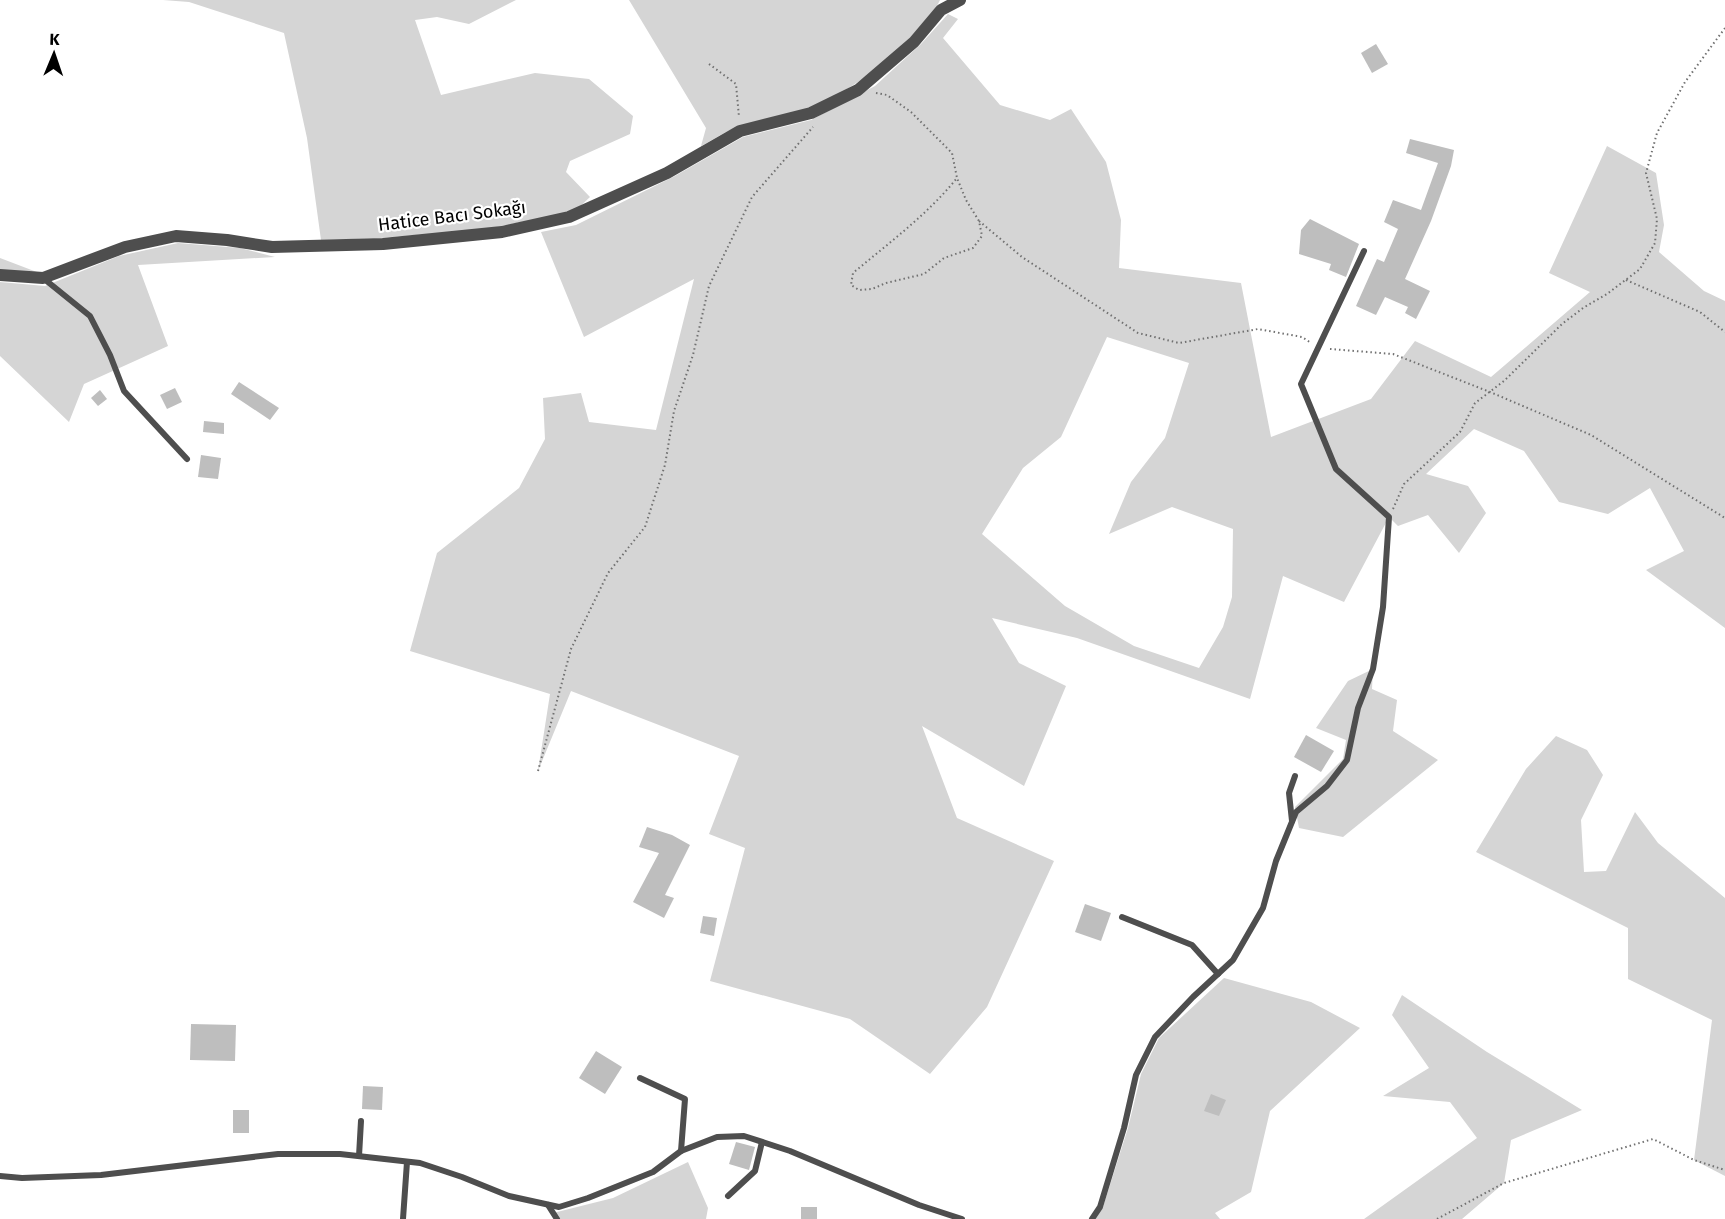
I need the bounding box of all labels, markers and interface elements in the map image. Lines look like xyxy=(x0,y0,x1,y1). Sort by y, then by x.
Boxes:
north arrow xyxy=(24,24,84,84)
text: K xyxy=(49,30,61,49)
street label: Hatice Bacı Sokağı xyxy=(377,196,527,236)

